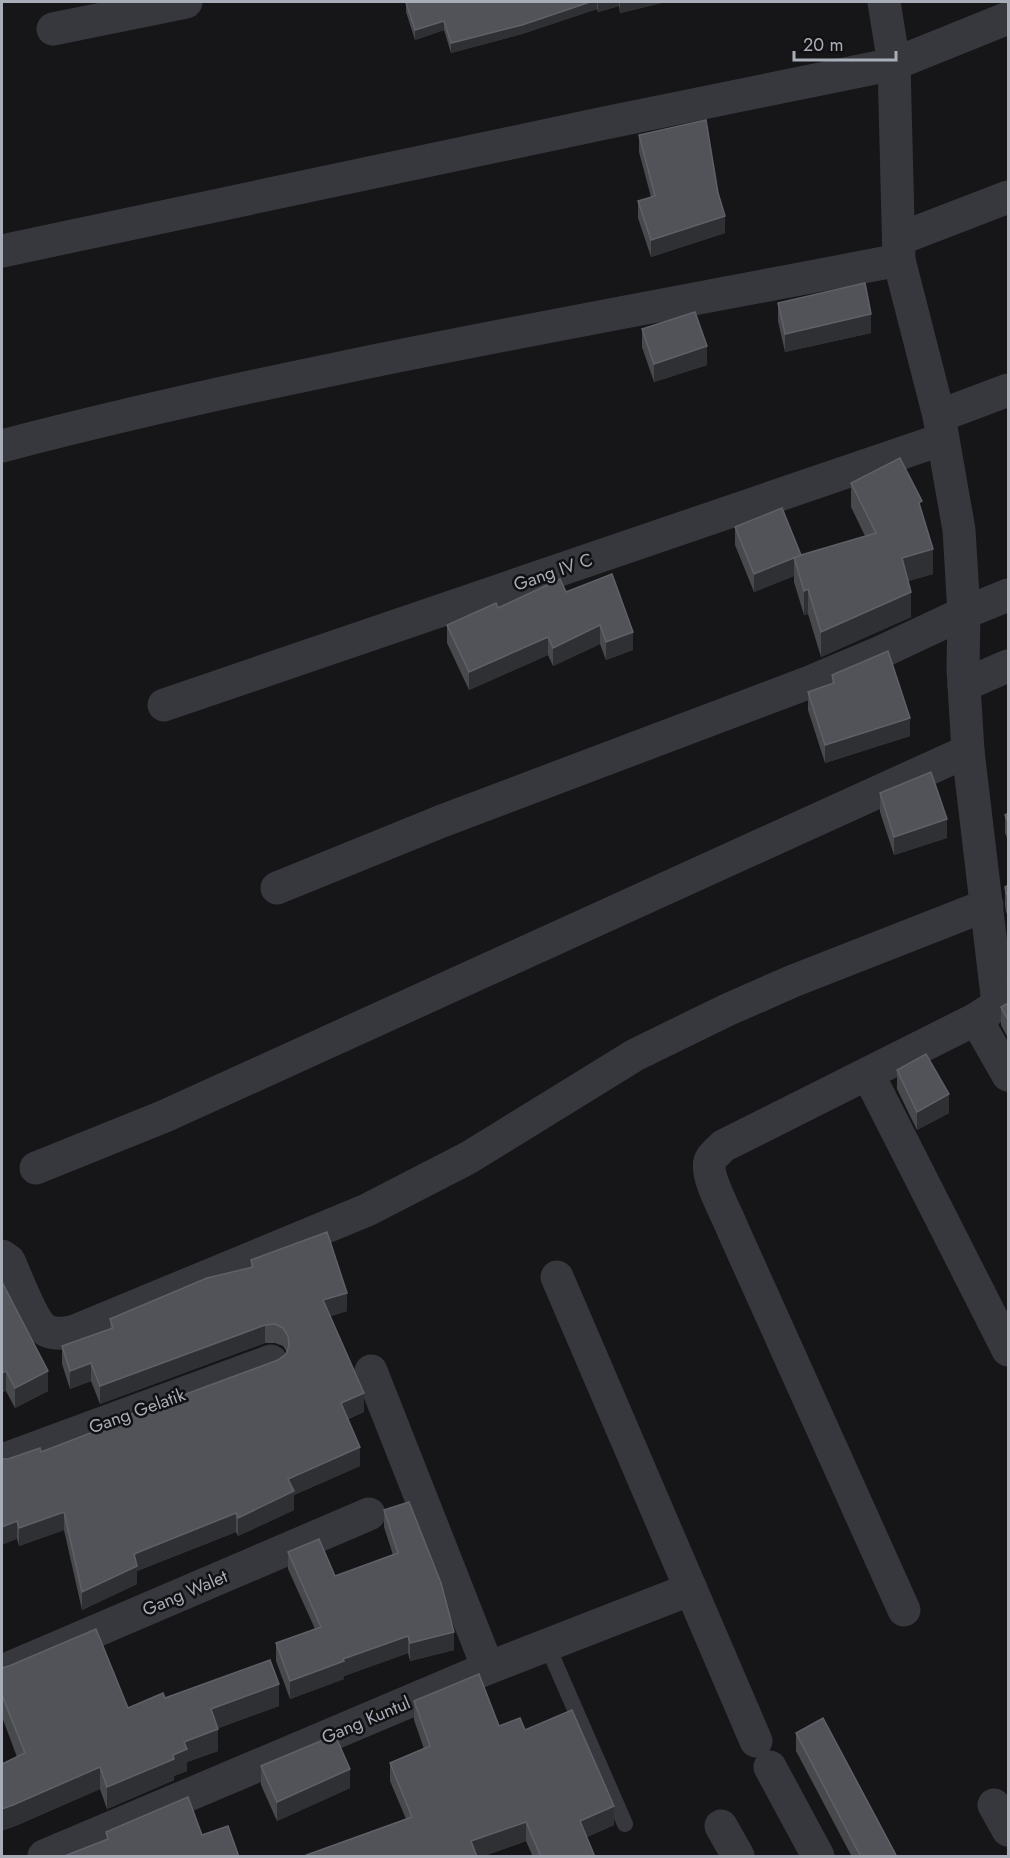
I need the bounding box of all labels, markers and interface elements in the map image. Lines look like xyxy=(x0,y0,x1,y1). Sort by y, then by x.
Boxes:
scale bar xyxy=(794,24,896,62)
text: 20 m xyxy=(803,32,843,58)
street label: Gang IV C xyxy=(510,546,596,598)
street label: Gang Gelatik xyxy=(85,1382,189,1440)
street label: Gang Walet xyxy=(138,1563,232,1623)
street label: Gang Kuntul xyxy=(318,1690,414,1750)

